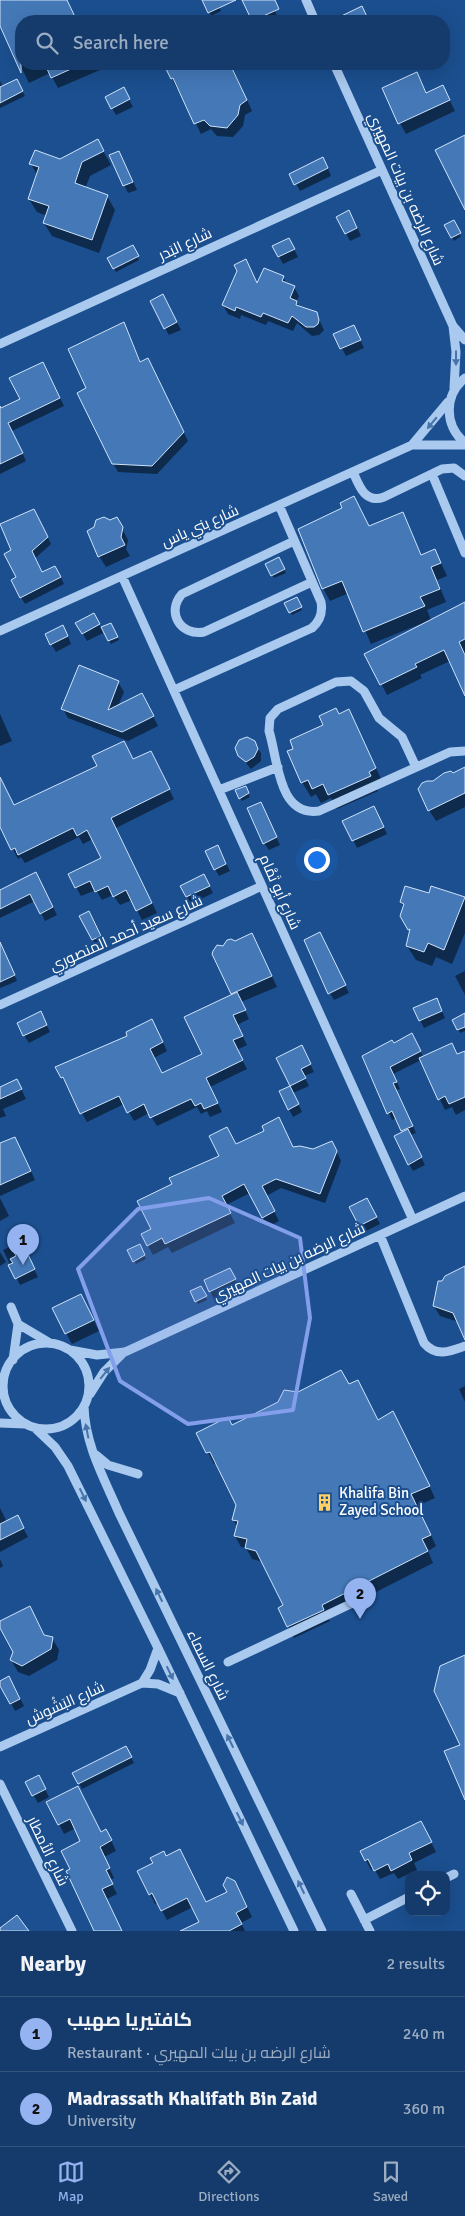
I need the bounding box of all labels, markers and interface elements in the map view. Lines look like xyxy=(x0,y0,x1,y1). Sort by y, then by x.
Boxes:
search box xyxy=(15,15,450,70)
icon: search xyxy=(33,29,61,57)
text: Search here xyxy=(73,31,169,55)
street label: شارع الرضه بن بيات المهيري xyxy=(361,110,448,270)
street label: شارع البَدر xyxy=(155,224,215,266)
one-way arrow xyxy=(452,351,460,367)
one-way arrow xyxy=(426,417,437,430)
street label: شارع بني ياس xyxy=(158,501,243,554)
your location xyxy=(304,847,330,873)
street label: شارع أبو تَمَّام xyxy=(254,851,305,933)
street label: شارع سعيد أحمد المنصوري xyxy=(46,890,206,978)
street label: شارع الرضه بن بيات المهيري xyxy=(210,1219,369,1308)
pin: 1 xyxy=(7,1224,39,1265)
one-way arrow xyxy=(99,1366,110,1379)
one-way arrow xyxy=(82,1422,90,1438)
place label: Khalifa Bin Zayed School xyxy=(339,1484,424,1519)
one-way arrow xyxy=(78,1488,87,1503)
building icon: Khalifa Bin Zayed School xyxy=(315,1492,335,1512)
pin: 2 xyxy=(344,1578,376,1619)
one-way arrow xyxy=(154,1588,162,1602)
street label: شارع السماء xyxy=(181,1627,233,1704)
one-way arrow xyxy=(166,1665,174,1680)
street label: شارع البَشُوش xyxy=(22,1675,108,1730)
one-way arrow xyxy=(226,1734,234,1748)
street label: شارع الأمطار xyxy=(21,1812,73,1890)
one-way arrow xyxy=(237,1812,245,1826)
map controls xyxy=(405,1871,450,1916)
button: locate xyxy=(405,1871,450,1916)
one-way arrow xyxy=(297,1880,305,1894)
text: Nearby xyxy=(20,1951,86,1977)
text: 2 results xyxy=(386,1954,445,1974)
text: كافتيريا صهيب xyxy=(67,2008,192,2032)
text: 1 xyxy=(32,2024,40,2044)
text: 240 m xyxy=(403,2024,445,2044)
text: Restaurant · شارع الرضه بن بيات المهيري xyxy=(67,2043,331,2063)
text: Madrassath Khalifath Bin Zaid xyxy=(67,2087,318,2111)
text: 2 xyxy=(32,2099,40,2119)
text: 360 m xyxy=(403,2099,445,2119)
text: University xyxy=(67,2111,136,2131)
tab: Map xyxy=(57,2158,85,2205)
tab: Directions xyxy=(198,2158,259,2205)
tab: Saved xyxy=(373,2158,408,2205)

